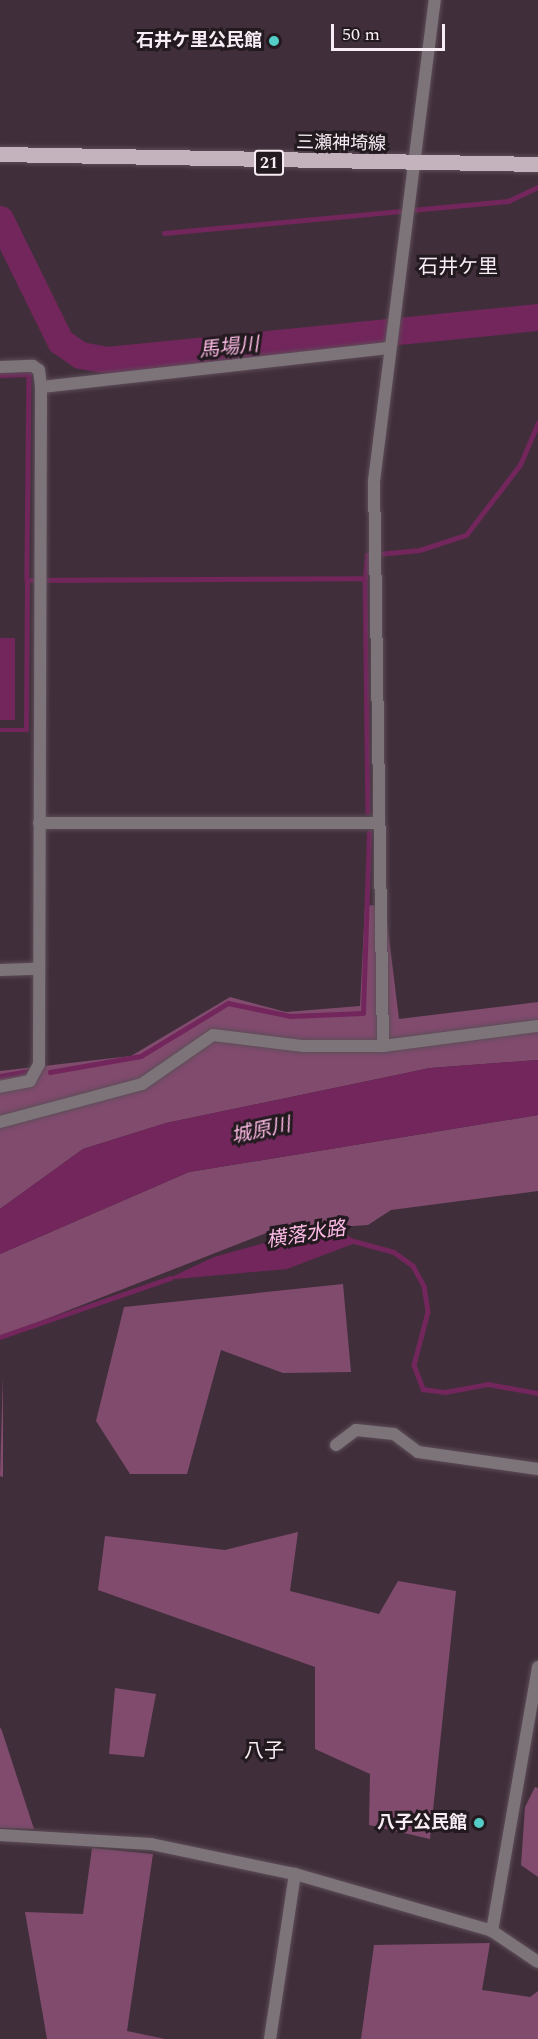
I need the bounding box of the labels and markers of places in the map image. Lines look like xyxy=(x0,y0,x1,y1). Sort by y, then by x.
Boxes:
place label: 石井ケ里公民館 xyxy=(136,30,262,52)
marker: 石井ケ里公民館 xyxy=(267,34,281,48)
place label: 八子公民館 xyxy=(377,1812,467,1834)
marker: 八子公民館 xyxy=(472,1816,486,1830)

